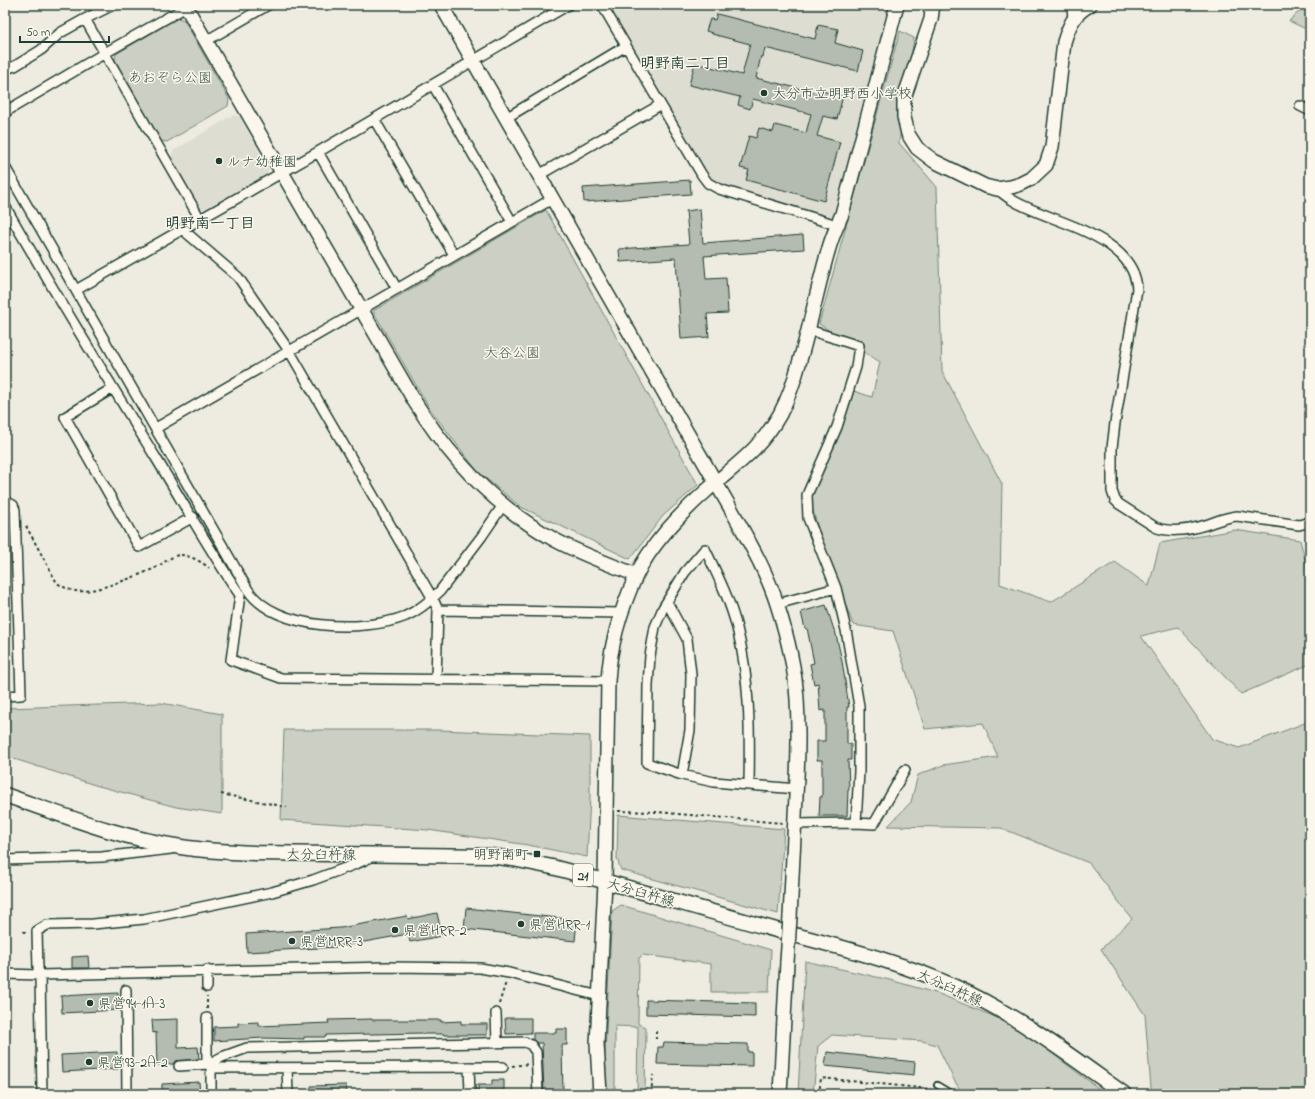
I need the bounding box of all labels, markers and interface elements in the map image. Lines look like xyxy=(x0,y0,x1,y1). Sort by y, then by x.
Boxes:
scale bar xyxy=(20,18,109,44)
text: 50 m xyxy=(26,24,50,42)
district label: 明野南二丁目 xyxy=(640,53,730,75)
park label: あおぞら公園 xyxy=(128,68,212,89)
place label: 大分市立明野西小学校 xyxy=(772,84,912,105)
marker: 大分市立明野西小学校 xyxy=(759,88,769,98)
place label: ルナ幼稚園 xyxy=(227,152,297,173)
marker: ルナ幼稚園 xyxy=(214,156,224,166)
district label: 明野南一丁目 xyxy=(165,213,255,235)
park label: 大谷公園 xyxy=(484,343,540,364)
street label: 大分臼杵線 xyxy=(286,844,356,867)
place label: 明野南町 xyxy=(473,845,529,866)
marker: 明野南町 xyxy=(532,849,542,859)
road number: 21 xyxy=(573,864,593,886)
street label: 大分臼杵線 xyxy=(604,874,677,913)
place label: 県営HRR-1 xyxy=(529,915,591,936)
marker: 県営HRR-1 xyxy=(516,919,526,929)
place label: 県営HRR-2 xyxy=(403,921,467,942)
marker: 県営HRR-2 xyxy=(390,925,400,935)
place label: 県営MRR-3 xyxy=(300,932,363,953)
marker: 県営MRR-3 xyxy=(287,936,297,946)
street label: 大分臼杵線 xyxy=(913,965,986,1012)
place label: 県営94-1A-3 xyxy=(98,994,166,1015)
marker: 県営94-1A-3 xyxy=(85,998,95,1008)
place label: 県営93-2A-2 xyxy=(97,1053,168,1074)
marker: 県営93-2A-2 xyxy=(84,1057,94,1067)

